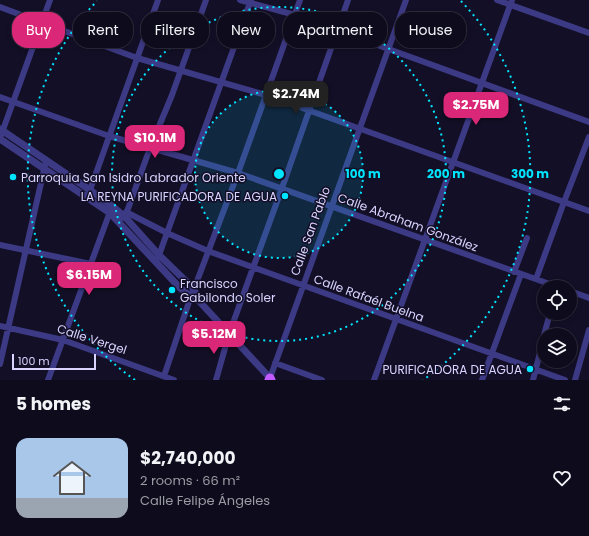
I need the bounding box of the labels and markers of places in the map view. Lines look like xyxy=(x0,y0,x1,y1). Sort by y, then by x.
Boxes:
pin: $2.74M xyxy=(263,81,329,115)
pin: $2.75M xyxy=(443,92,509,126)
pin: $10.1M xyxy=(122,125,188,159)
centre of rings xyxy=(272,167,286,181)
place label: Parroquia San Isidro Labrador Oriente xyxy=(21,169,246,186)
marker: Parroquia San Isidro Labrador Oriente xyxy=(8,172,18,182)
place label: LA REYNA PURIFICADORA DE AGUA xyxy=(81,188,277,205)
marker: LA REYNA PURIFICADORA DE AGUA xyxy=(280,191,290,201)
pin: $6.15M xyxy=(56,262,122,296)
place label: Francisco Gabilondo Soler xyxy=(180,275,276,306)
marker: Francisco Gabilondo Soler xyxy=(167,285,177,295)
pin: $5.12M xyxy=(181,321,247,355)
place label: PURIFICADORA DE AGUA xyxy=(382,361,522,378)
marker: PURIFICADORA DE AGUA xyxy=(525,364,535,374)

